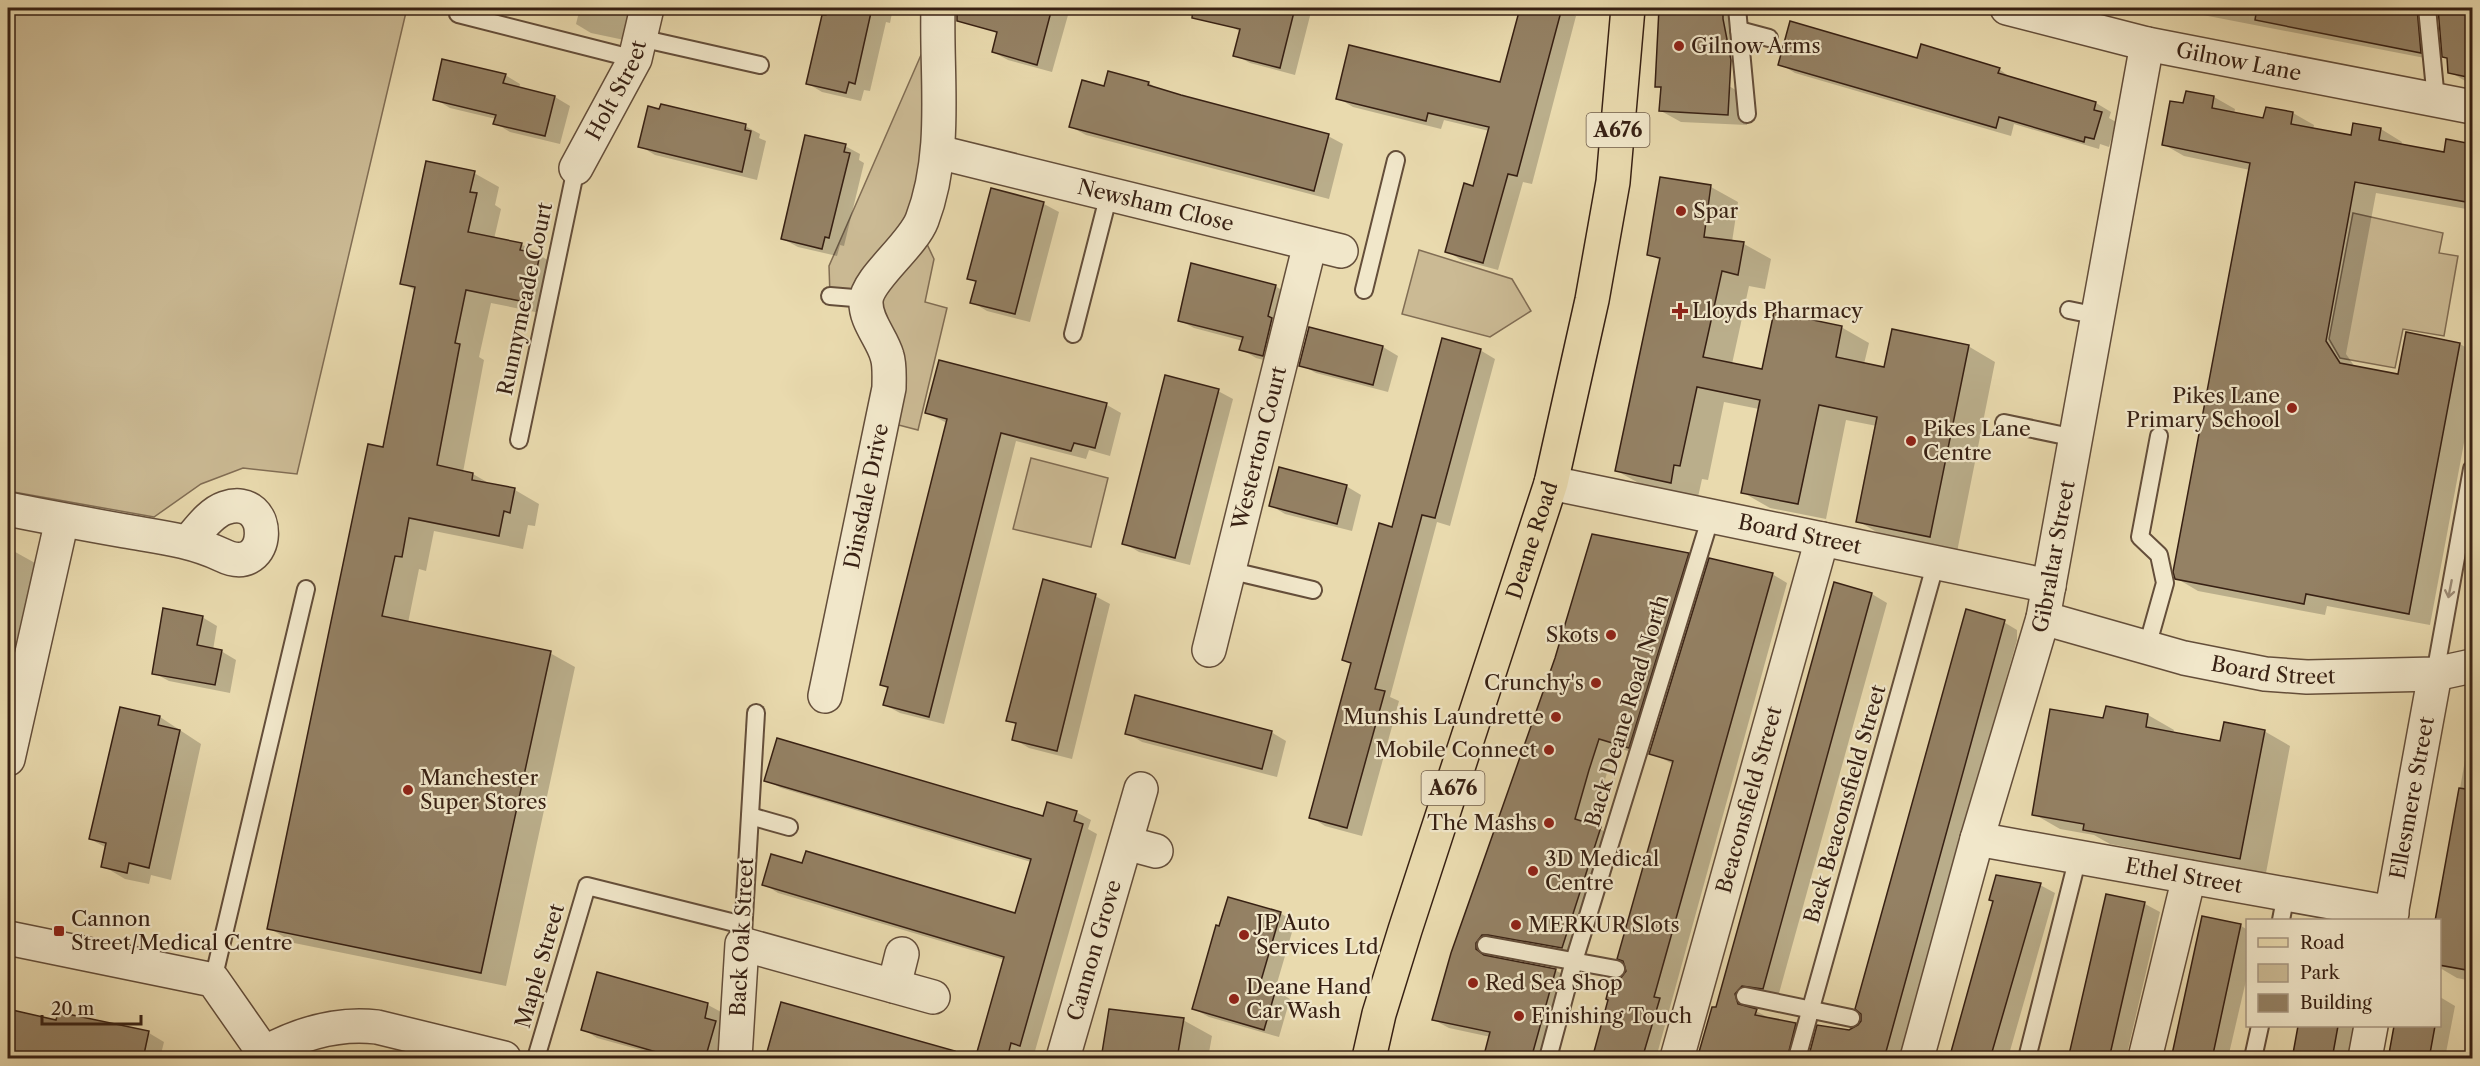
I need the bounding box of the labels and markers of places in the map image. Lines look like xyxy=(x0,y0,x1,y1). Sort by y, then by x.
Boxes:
place label: Gilnow Arms xyxy=(1691,33,1821,58)
marker: Gilnow Arms xyxy=(1672,39,1686,53)
place label: Spar xyxy=(1693,198,1739,223)
marker: Spar xyxy=(1674,204,1688,218)
place label: Lloyds Pharmacy xyxy=(1692,298,1863,323)
marker: Lloyds Pharmacy xyxy=(1673,304,1687,318)
place label: Pikes Lane Primary School xyxy=(2126,383,2280,432)
marker: Pikes Lane Primary School xyxy=(2285,401,2299,415)
place label: Pikes Lane Centre xyxy=(1923,416,2031,465)
marker: Pikes Lane Centre xyxy=(1904,434,1918,448)
place label: Skots xyxy=(1546,622,1599,647)
marker: Skots xyxy=(1604,628,1618,642)
place label: Crunchy's xyxy=(1484,670,1584,695)
marker: Crunchy's xyxy=(1589,676,1603,690)
place label: Munshis Laundrette xyxy=(1343,704,1544,729)
marker: Munshis Laundrette xyxy=(1549,710,1563,724)
place label: Mobile Connect xyxy=(1375,737,1538,762)
marker: Mobile Connect xyxy=(1542,743,1556,757)
place label: Manchester Super Stores xyxy=(420,765,547,814)
marker: Manchester Super Stores xyxy=(401,783,415,797)
place label: The Mashs xyxy=(1427,810,1537,835)
marker: The Mashs xyxy=(1542,816,1556,830)
place label: 3D Medical Centre xyxy=(1545,846,1659,895)
marker: 3D Medical Centre xyxy=(1526,864,1540,878)
place label: Cannon Street/Medical Centre xyxy=(71,906,293,955)
place label: JP Auto Services Ltd xyxy=(1253,910,1379,959)
place label: MERKUR Slots xyxy=(1528,912,1680,937)
marker: MERKUR Slots xyxy=(1509,918,1523,932)
marker: Cannon Street/Medical Centre xyxy=(52,924,66,938)
marker: JP Auto Services Ltd xyxy=(1237,928,1251,942)
place label: Red Sea Shop xyxy=(1485,970,1623,995)
place label: Deane Hand Car Wash xyxy=(1246,974,1371,1023)
marker: Red Sea Shop xyxy=(1466,976,1480,990)
marker: Deane Hand Car Wash xyxy=(1227,992,1241,1006)
place label: Finishing Touch xyxy=(1531,1003,1692,1028)
marker: Finishing Touch xyxy=(1512,1009,1526,1023)

